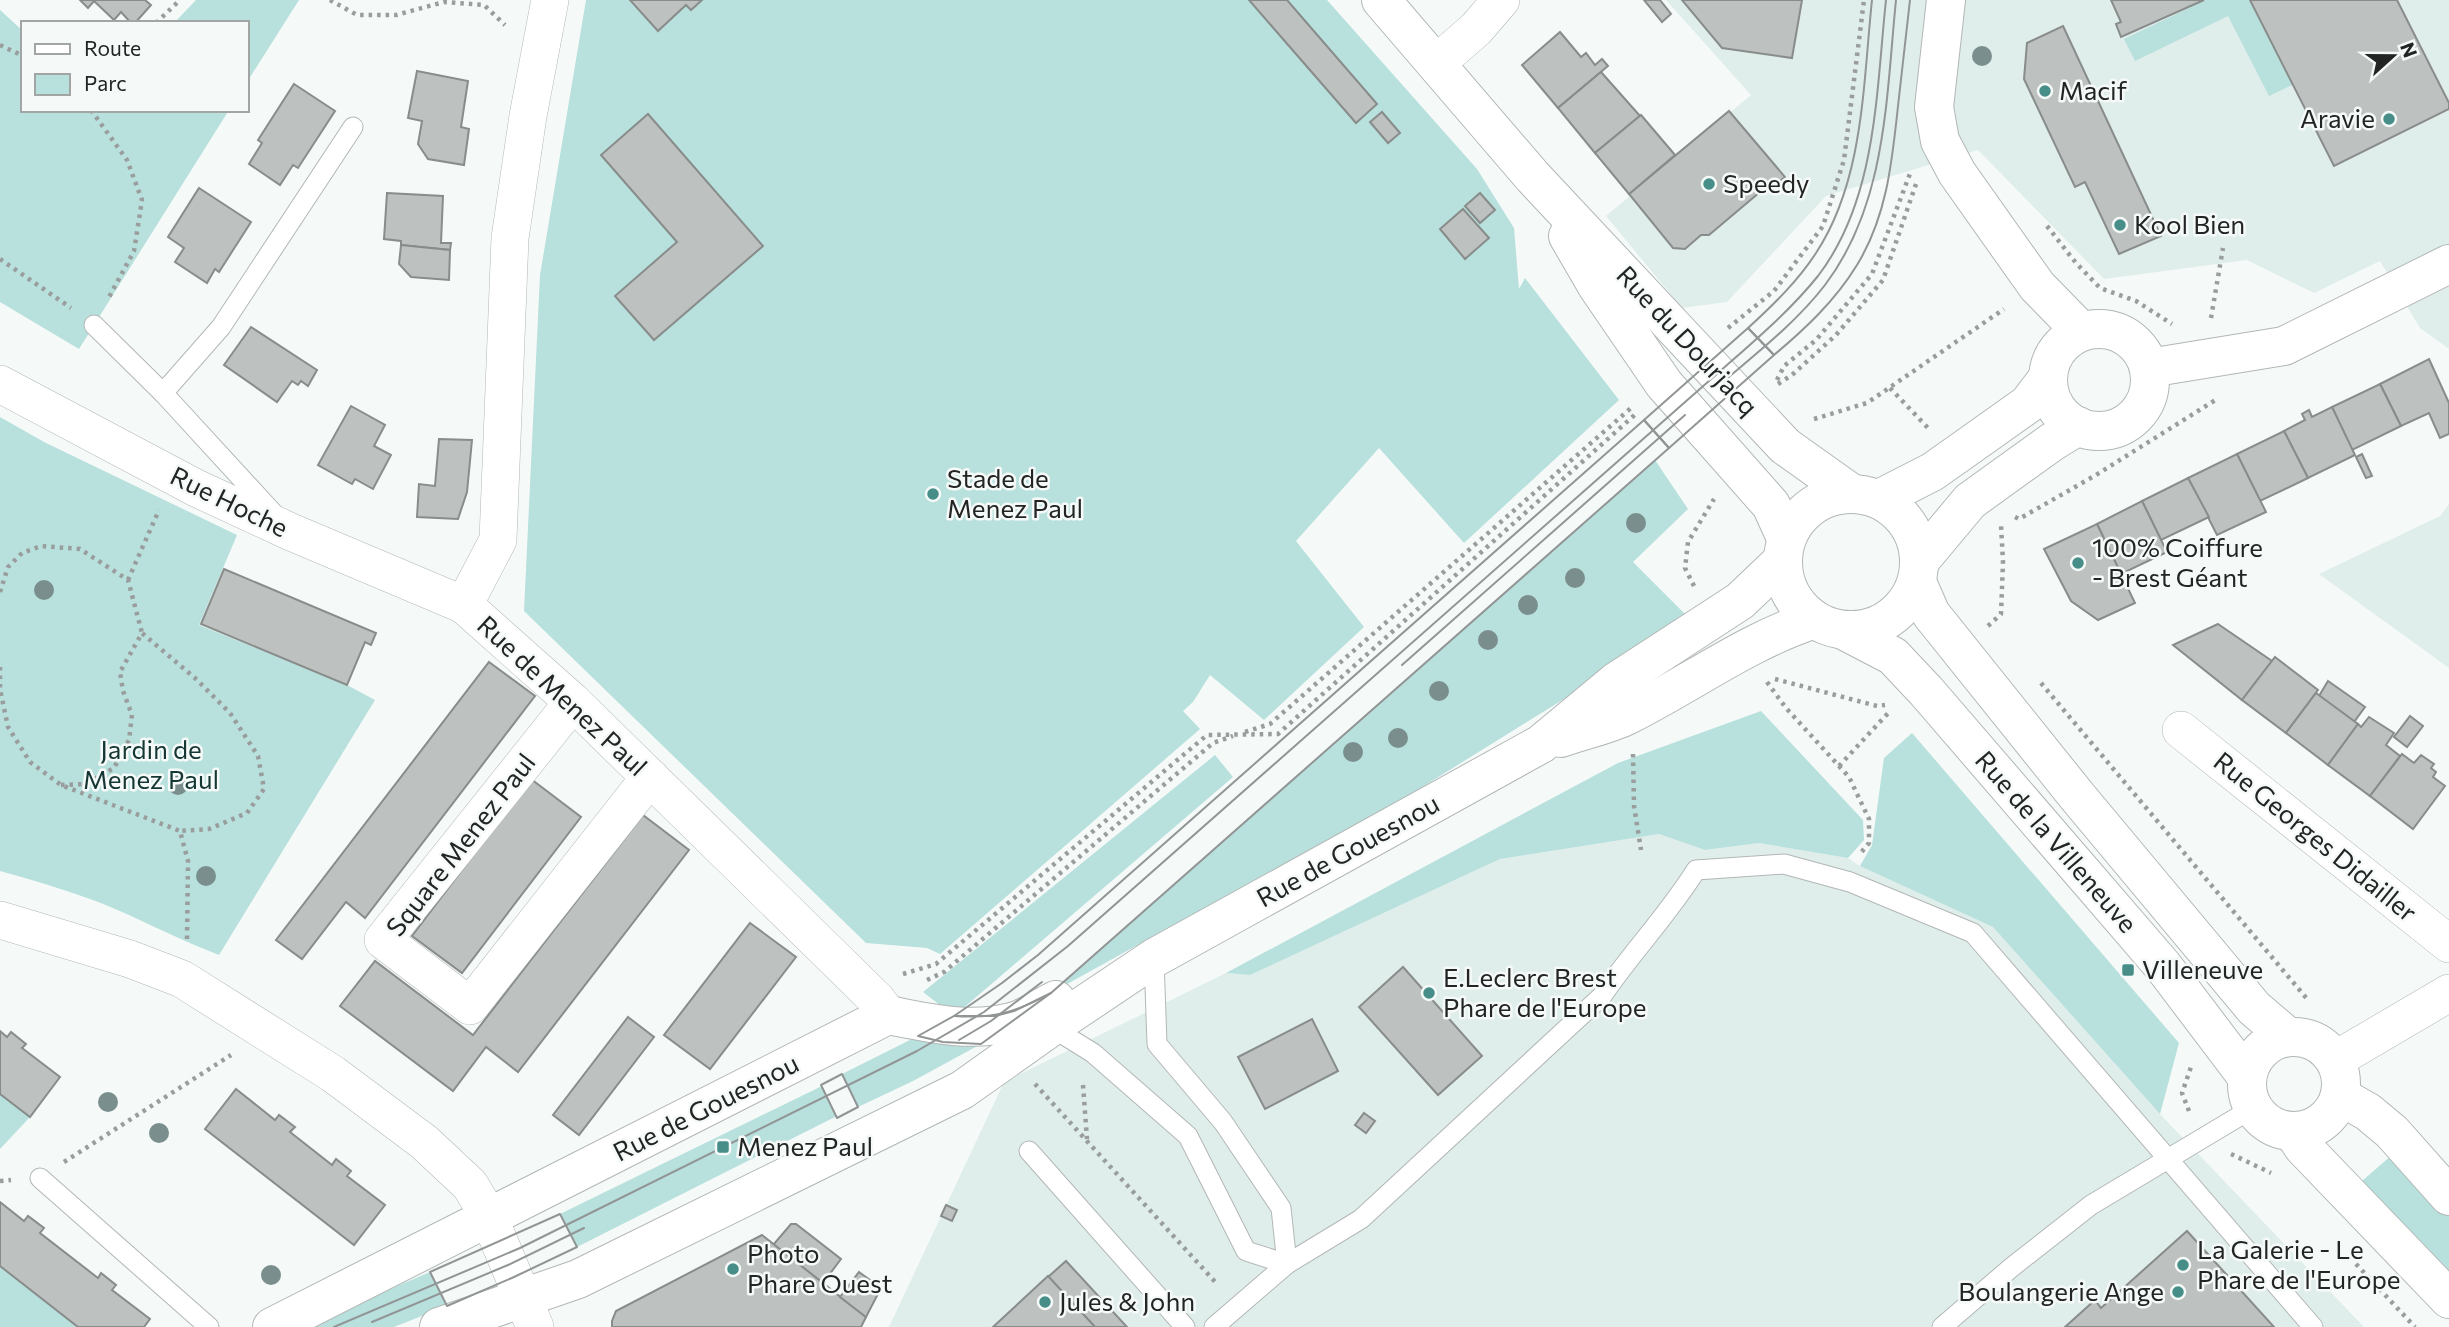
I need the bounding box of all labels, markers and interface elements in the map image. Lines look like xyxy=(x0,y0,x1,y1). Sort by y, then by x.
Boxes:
legend xyxy=(21,21,248,112)
north arrow xyxy=(2358,21,2428,91)
text: Route xyxy=(84,35,141,60)
text: N xyxy=(2396,39,2423,61)
text: Parc xyxy=(84,70,127,95)
place label: Macif xyxy=(2059,74,2128,105)
marker: Macif xyxy=(2037,83,2053,99)
place label: Aravie xyxy=(2300,102,2375,133)
marker: Aravie xyxy=(2381,111,2397,127)
place label: Speedy xyxy=(1723,167,1810,198)
marker: Speedy xyxy=(1701,176,1717,192)
place label: Kool Bien xyxy=(2134,208,2245,239)
marker: Kool Bien xyxy=(2112,217,2128,233)
street label: Rue du Dourjacq xyxy=(1611,259,1765,421)
street label: Rue Hoche xyxy=(166,459,294,542)
place label: Stade de Menez Paul xyxy=(947,462,1083,523)
marker: Stade de Menez Paul xyxy=(925,486,941,502)
place label: 100% Coiffure - Brest Géant xyxy=(2092,531,2263,592)
marker: 100% Coiffure - Brest Géant xyxy=(2070,555,2086,571)
street label: Rue de Menez Paul xyxy=(472,608,654,781)
park label: Jardin de Menez Paul xyxy=(83,733,219,794)
street label: Rue de la Villeneuve xyxy=(1970,744,2144,938)
street label: Rue Georges Didailler xyxy=(2208,744,2424,927)
street label: Square Menez Paul xyxy=(379,747,541,942)
street label: Rue de Gouesnou xyxy=(1251,787,1444,913)
place label: Villeneuve xyxy=(2142,953,2263,984)
place label: E.Leclerc Brest Phare de l'Europe xyxy=(1443,961,1647,1022)
marker: Villeneuve xyxy=(2120,962,2136,978)
marker: E.Leclerc Brest Phare de l'Europe xyxy=(1421,985,1437,1001)
street label: Rue de Gouesnou xyxy=(607,1047,803,1167)
place label: Menez Paul xyxy=(737,1130,873,1161)
marker: Menez Paul xyxy=(715,1139,731,1155)
place label: La Galerie - Le Phare de l'Europe xyxy=(2197,1233,2401,1294)
place label: Photo Phare Ouest xyxy=(747,1237,892,1298)
marker: La Galerie - Le Phare de l'Europe xyxy=(2175,1257,2191,1273)
marker: Photo Phare Ouest xyxy=(725,1261,741,1277)
place label: Boulangerie Ange xyxy=(1958,1275,2164,1306)
marker: Boulangerie Ange xyxy=(2170,1284,2186,1300)
place label: Jules & John xyxy=(1059,1285,1195,1316)
marker: Jules & John xyxy=(1037,1294,1053,1310)

